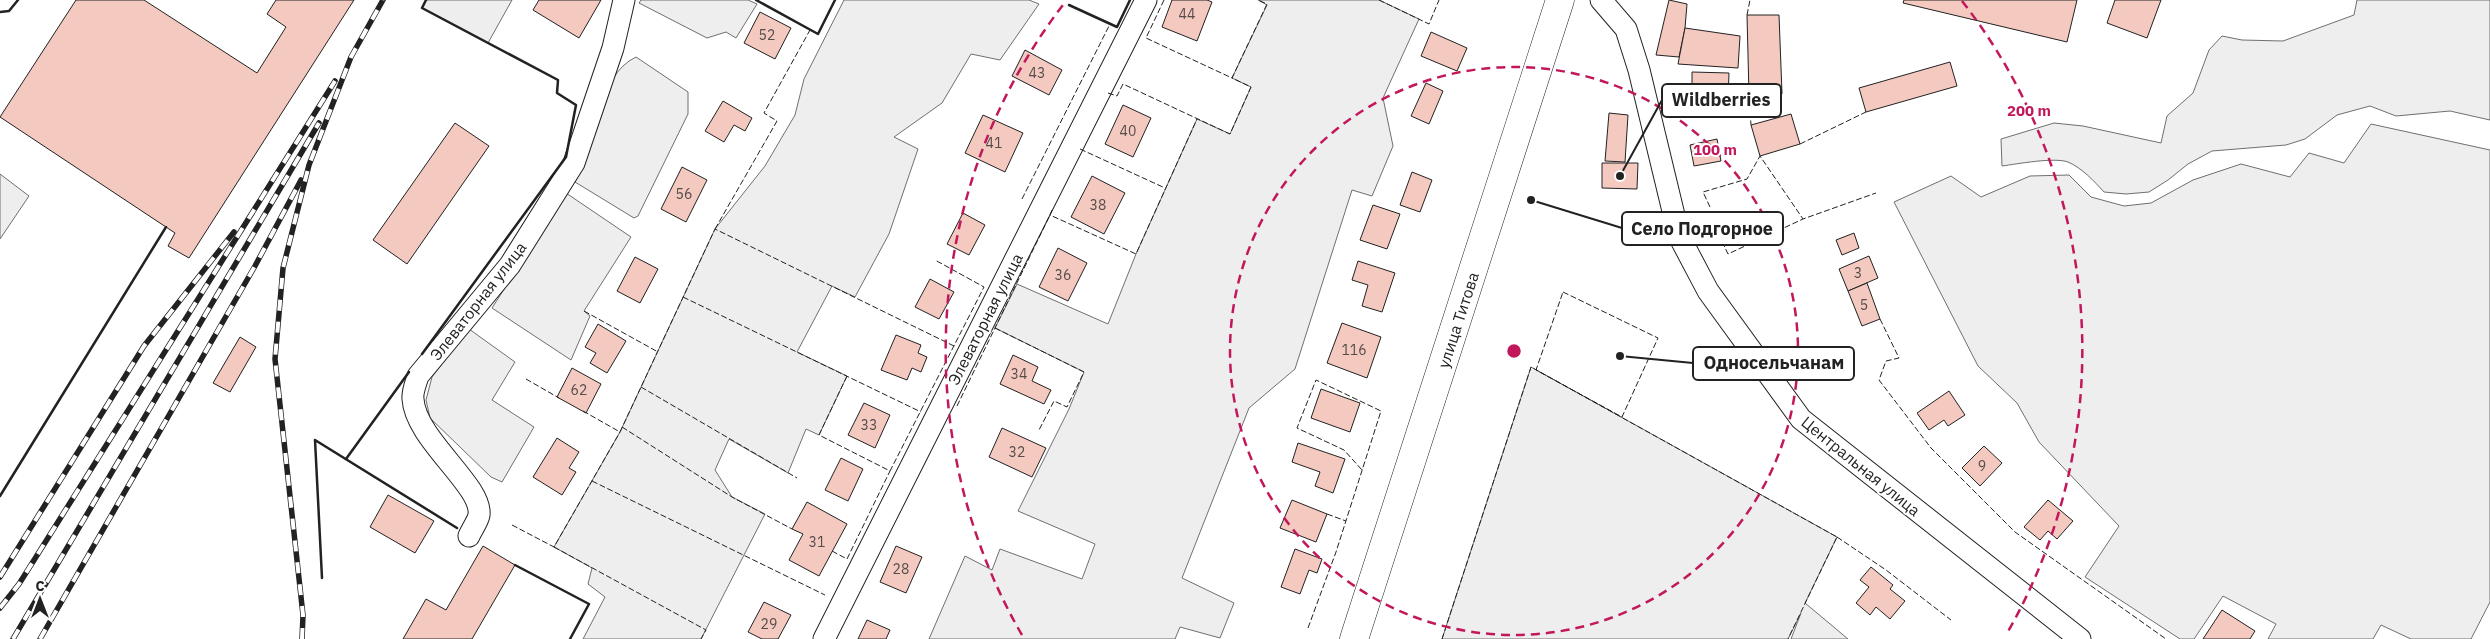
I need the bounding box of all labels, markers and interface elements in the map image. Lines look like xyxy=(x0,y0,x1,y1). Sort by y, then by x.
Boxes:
house number: 44 xyxy=(1179,5,1195,23)
house number: 52 xyxy=(759,26,775,44)
house number: 43 xyxy=(1029,64,1045,82)
callout: Wildberries xyxy=(1662,84,1781,117)
text: Wildberries xyxy=(1672,88,1771,111)
text: 200 m xyxy=(2007,101,2051,120)
house number: 40 xyxy=(1120,122,1136,140)
house number: 41 xyxy=(986,134,1002,152)
text: 100 m xyxy=(1693,140,1737,159)
house number: 56 xyxy=(676,185,692,203)
house number: 38 xyxy=(1090,196,1106,214)
callout: Село Подгорное xyxy=(1622,212,1783,245)
text: Село Подгорное xyxy=(1631,217,1773,240)
street label: Элеваторная улица xyxy=(425,237,531,364)
street label: Элеваторная улица xyxy=(943,249,1027,388)
house number: 3 xyxy=(1854,264,1862,282)
house number: 36 xyxy=(1055,266,1071,284)
street label: улица Титова xyxy=(1433,269,1483,370)
house number: 5 xyxy=(1860,296,1868,314)
house number: 116 xyxy=(1341,341,1367,359)
centre of rings xyxy=(1505,342,1523,360)
callout: Односельчанам xyxy=(1693,347,1854,380)
text: Односельчанам xyxy=(1704,351,1844,374)
house number: 34 xyxy=(1011,365,1027,383)
house number: 62 xyxy=(571,381,587,399)
street label: Центральная улица xyxy=(1797,412,1925,520)
house number: 33 xyxy=(861,416,877,434)
house number: 32 xyxy=(1009,443,1025,461)
house number: 9 xyxy=(1978,457,1986,475)
house number: 31 xyxy=(809,533,825,551)
house number: 28 xyxy=(893,560,909,578)
north arrow xyxy=(15,574,65,624)
text: С xyxy=(35,577,45,595)
house number: 29 xyxy=(761,615,777,633)

